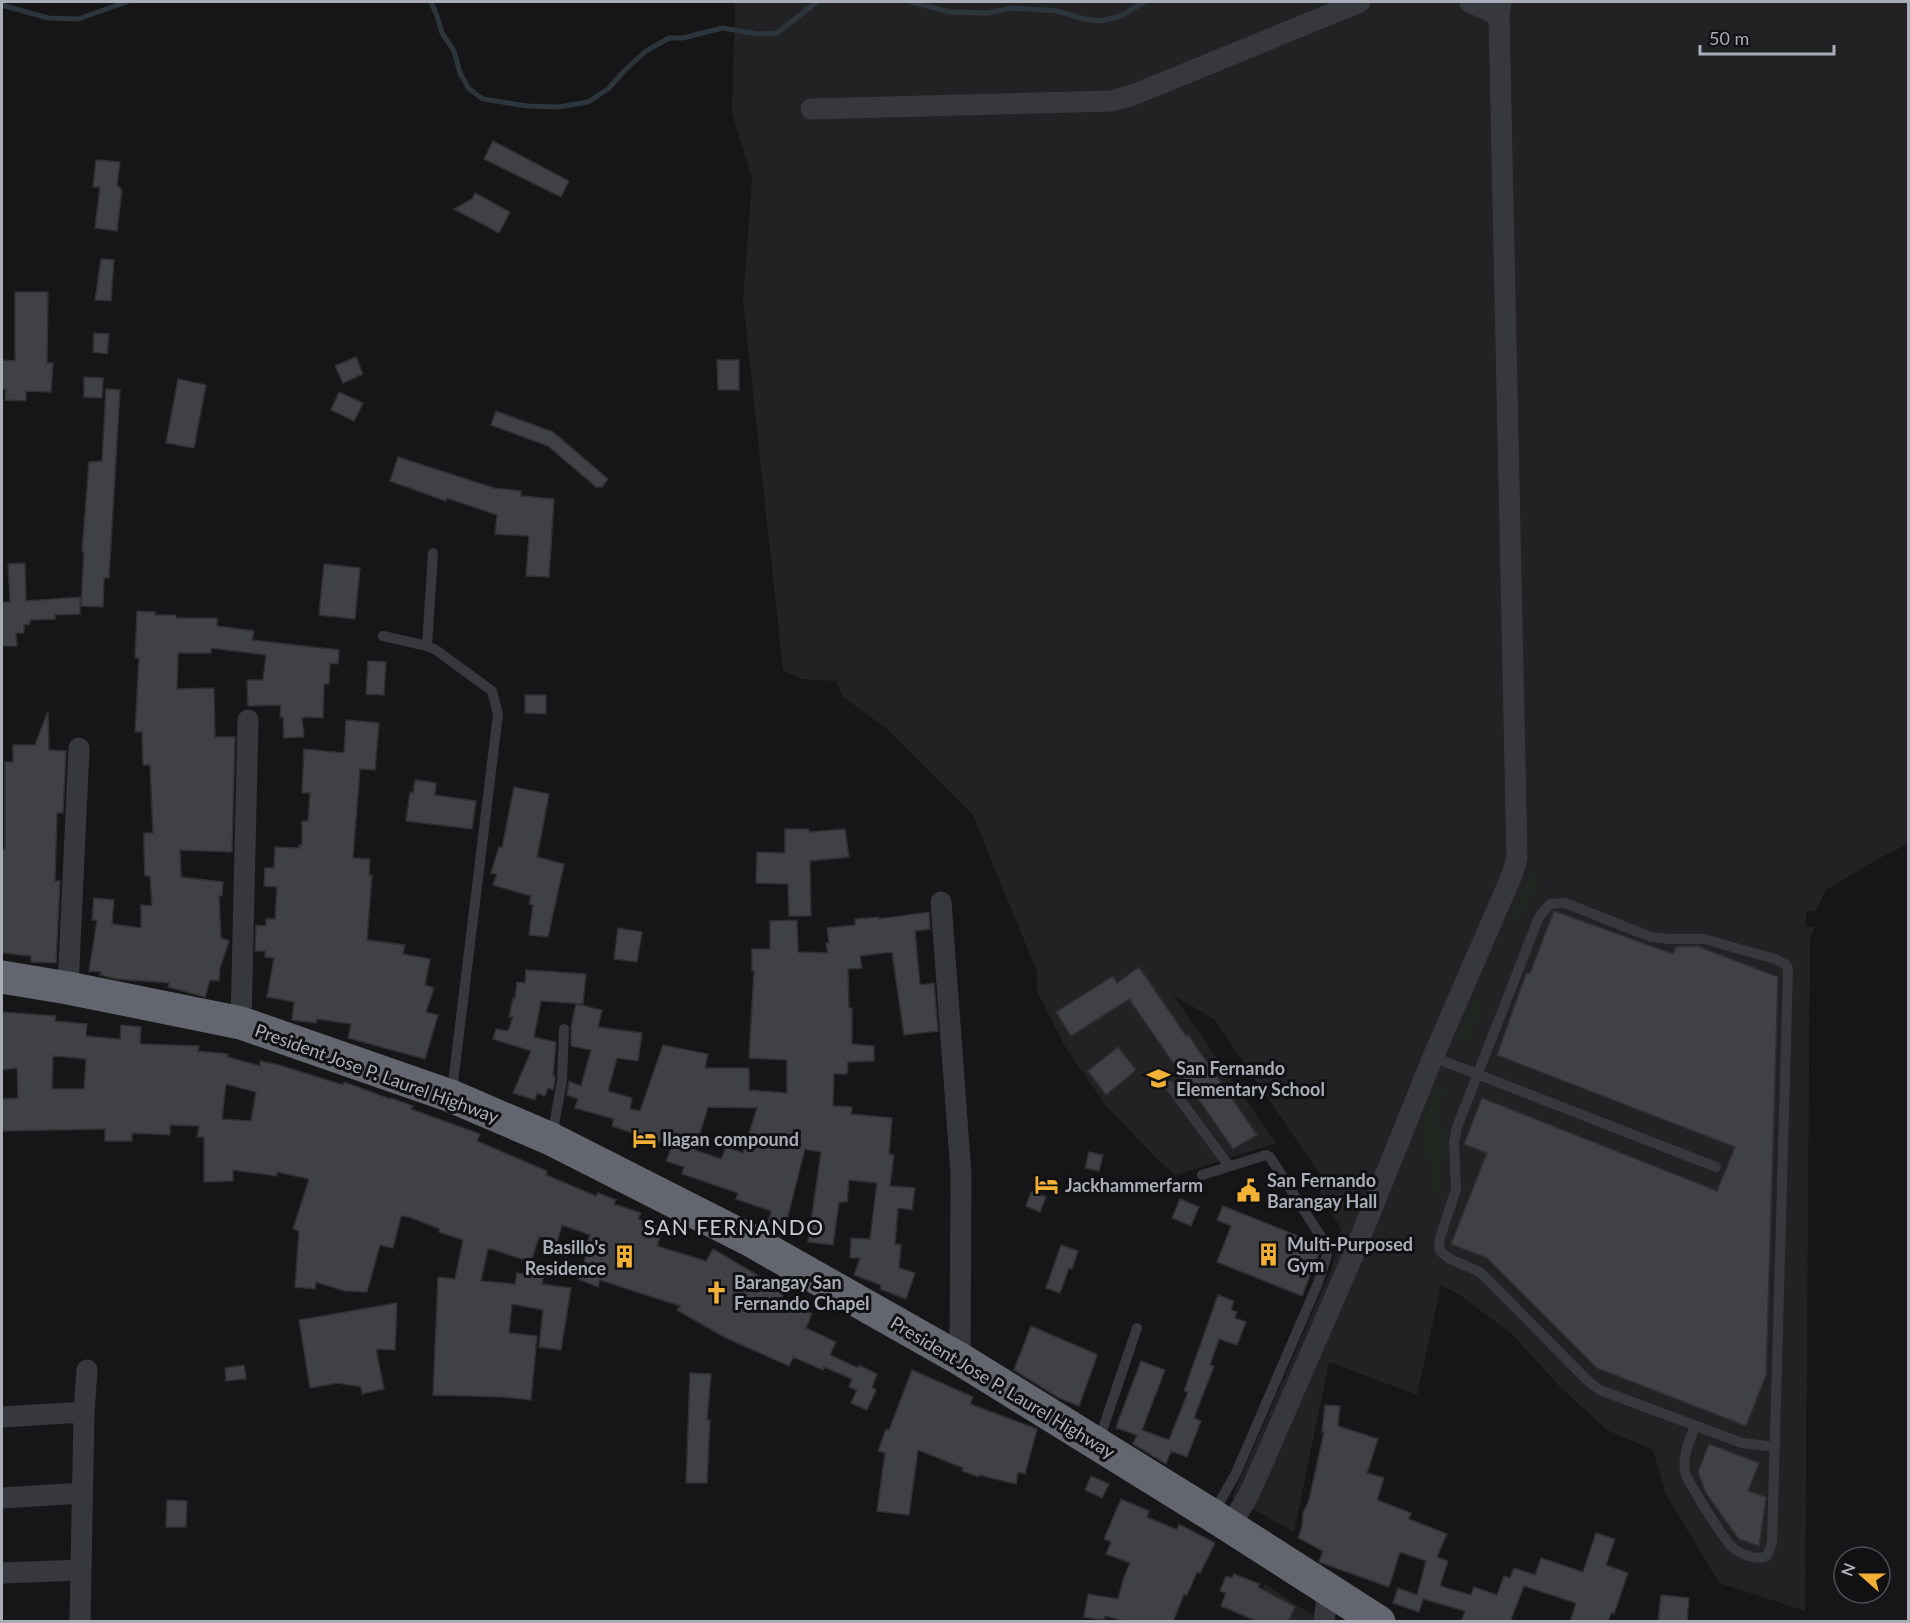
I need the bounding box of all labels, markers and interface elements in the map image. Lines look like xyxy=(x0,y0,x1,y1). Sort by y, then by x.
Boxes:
scale bar xyxy=(1700,18,1834,56)
text: 50 m xyxy=(1709,27,1749,49)
street label: President Jose P. Laurel Highway xyxy=(252,1019,503,1128)
place label: San Fernando Elementary School xyxy=(1176,1057,1325,1100)
school or university icon: San Fernando Elementary School xyxy=(1145,1065,1171,1091)
hotel icon: Ilagan compound xyxy=(631,1126,657,1152)
place label: Ilagan compound xyxy=(662,1128,799,1150)
place label: San Fernando Barangay Hall xyxy=(1267,1169,1377,1212)
hotel icon: Jackhammerfarm xyxy=(1034,1172,1060,1198)
place label: Jackhammerfarm xyxy=(1065,1174,1203,1196)
public building icon: San Fernando Barangay Hall xyxy=(1236,1177,1262,1203)
district label: SAN FERNANDO xyxy=(644,1214,824,1239)
place label: Multi-Purposed Gym xyxy=(1287,1233,1413,1276)
place label: Basillo's Residence xyxy=(525,1236,606,1279)
building icon: Multi-Purposed Gym xyxy=(1256,1241,1282,1267)
building icon: Basillo's Residence xyxy=(611,1244,637,1270)
place label: Barangay San Fernando Chapel xyxy=(734,1271,870,1314)
church icon: Barangay San Fernando Chapel xyxy=(703,1279,729,1305)
street label: President Jose P. Laurel Highway xyxy=(887,1311,1120,1463)
north arrow xyxy=(1832,1545,1892,1605)
text: N xyxy=(1836,1560,1859,1579)

